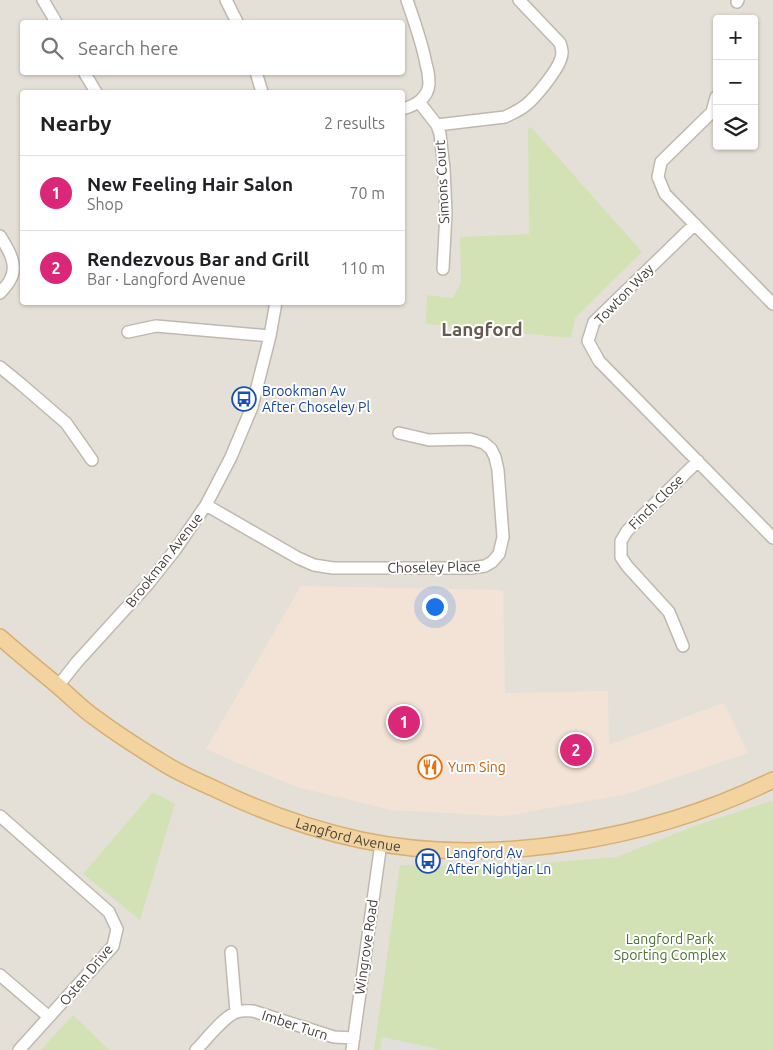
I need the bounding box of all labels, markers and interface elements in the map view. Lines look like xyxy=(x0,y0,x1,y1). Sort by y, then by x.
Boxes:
map controls xyxy=(713,15,758,150)
button: + xyxy=(713,15,758,60)
search box xyxy=(20,20,405,75)
icon: search xyxy=(38,34,66,62)
text: Search here xyxy=(78,37,178,59)
button: − xyxy=(713,60,758,105)
button: layers xyxy=(713,105,758,150)
text: Nearby xyxy=(40,111,111,135)
text: 2 results xyxy=(324,114,385,132)
street label: Simons Court xyxy=(432,139,452,224)
text: New Feeling Hair Salon xyxy=(87,173,293,195)
text: 1 xyxy=(51,184,61,202)
text: 70 m xyxy=(349,184,385,202)
text: Shop xyxy=(87,195,123,213)
text: Rendezvous Bar and Grill xyxy=(87,248,309,270)
text: 2 xyxy=(51,259,61,277)
text: 110 m xyxy=(340,259,385,277)
street label: Towton Way xyxy=(591,260,657,327)
text: Bar · Langford Avenue xyxy=(87,270,246,288)
district label: Langford xyxy=(441,318,523,340)
place label: Brookman Av After Choseley Pl xyxy=(262,383,370,415)
bus stop icon: Brookman Av After Choseley Pl xyxy=(231,386,257,412)
street label: Finch Close xyxy=(625,471,687,533)
street label: Brookman Avenue xyxy=(122,510,206,610)
street label: Choseley Place xyxy=(387,558,481,576)
your location xyxy=(422,594,448,620)
pin: 1 xyxy=(388,703,420,741)
pin: 2 xyxy=(560,731,592,769)
restaurant icon: Yum Sing xyxy=(417,754,443,780)
place label: Yum Sing xyxy=(448,759,506,775)
street label: Langford Avenue xyxy=(293,815,402,855)
place label: Langford Av After Nightjar Ln xyxy=(446,845,551,877)
bus stop icon: Langford Av After Nightjar Ln xyxy=(415,848,441,874)
street label: Wingrove Road xyxy=(351,898,381,996)
park label: Langford Park Sporting Complex xyxy=(614,931,726,963)
street label: Osten Drive xyxy=(56,941,116,1009)
street label: Imber Turn xyxy=(260,1007,330,1043)

